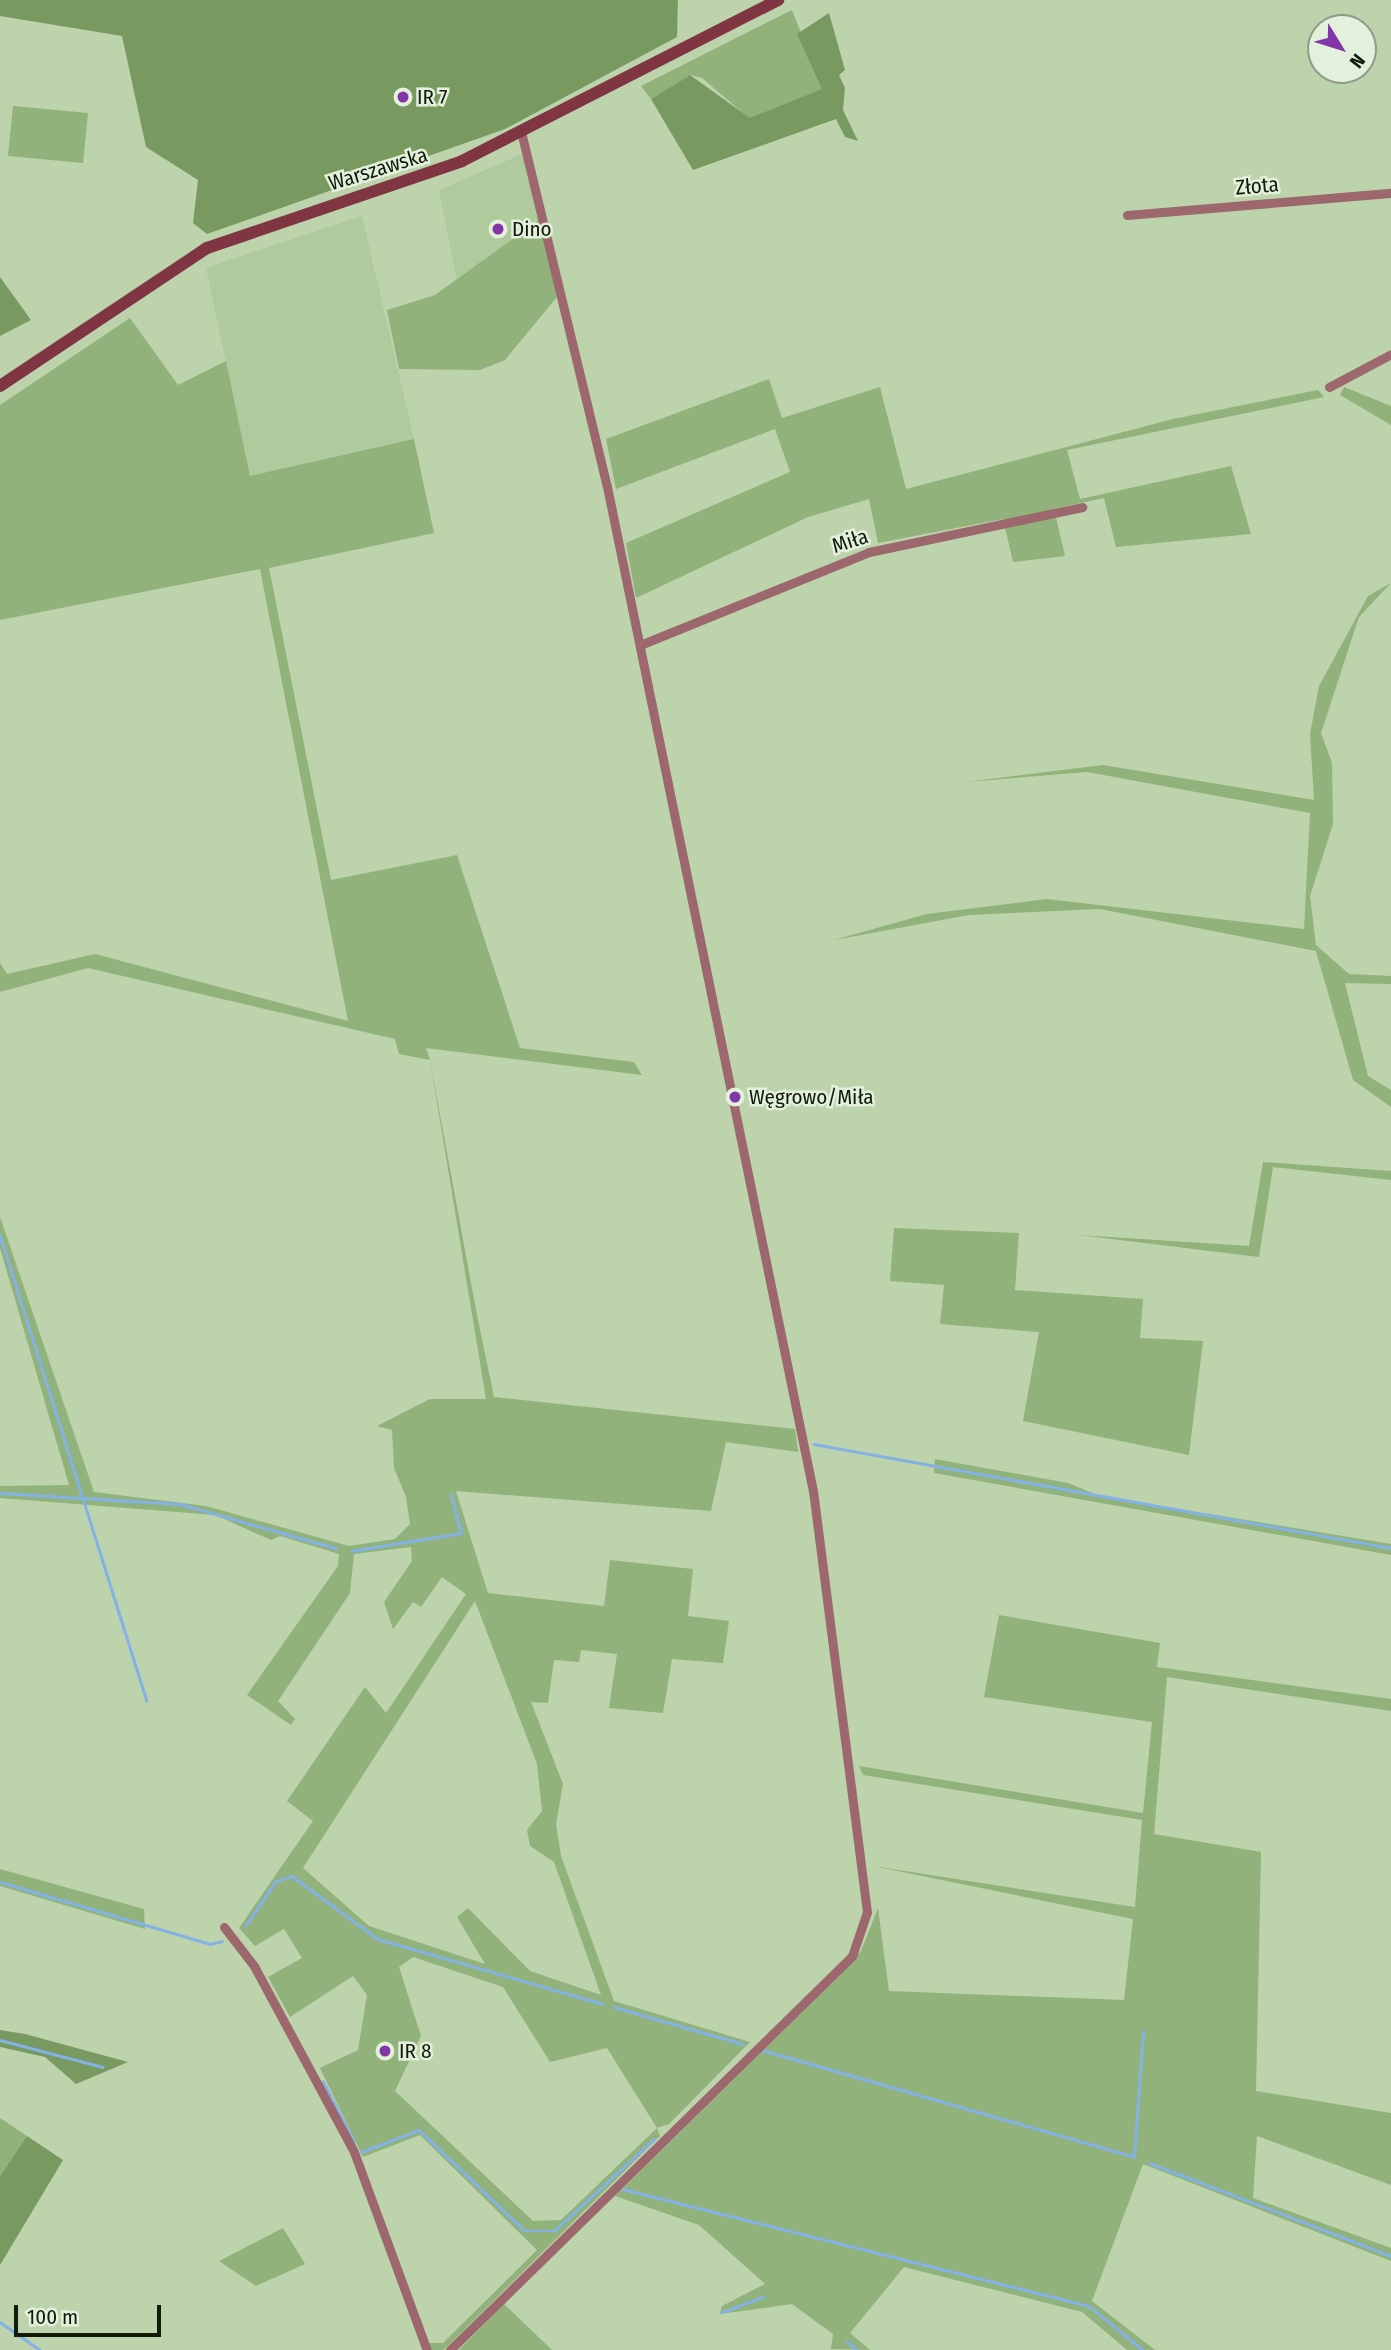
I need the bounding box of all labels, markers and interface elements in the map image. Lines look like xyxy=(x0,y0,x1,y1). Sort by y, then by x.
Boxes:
north arrow xyxy=(1307,14,1377,84)
text: N xyxy=(1345,49,1370,73)
place label: IR 7 xyxy=(417,84,447,110)
marker: IR 7 xyxy=(395,89,411,105)
street label: Warszawska xyxy=(325,142,431,196)
street label: Złota xyxy=(1234,172,1280,200)
place label: Dino xyxy=(512,216,552,242)
marker: Dino xyxy=(490,221,506,237)
street label: Miła xyxy=(829,523,871,559)
place label: Węgrowo/Miła xyxy=(749,1084,874,1110)
marker: Węgrowo/Miła xyxy=(727,1089,743,1105)
place label: IR 8 xyxy=(399,2038,431,2064)
marker: IR 8 xyxy=(377,2043,393,2059)
scale bar xyxy=(18,2290,164,2334)
text: 100 m xyxy=(27,2304,78,2330)

